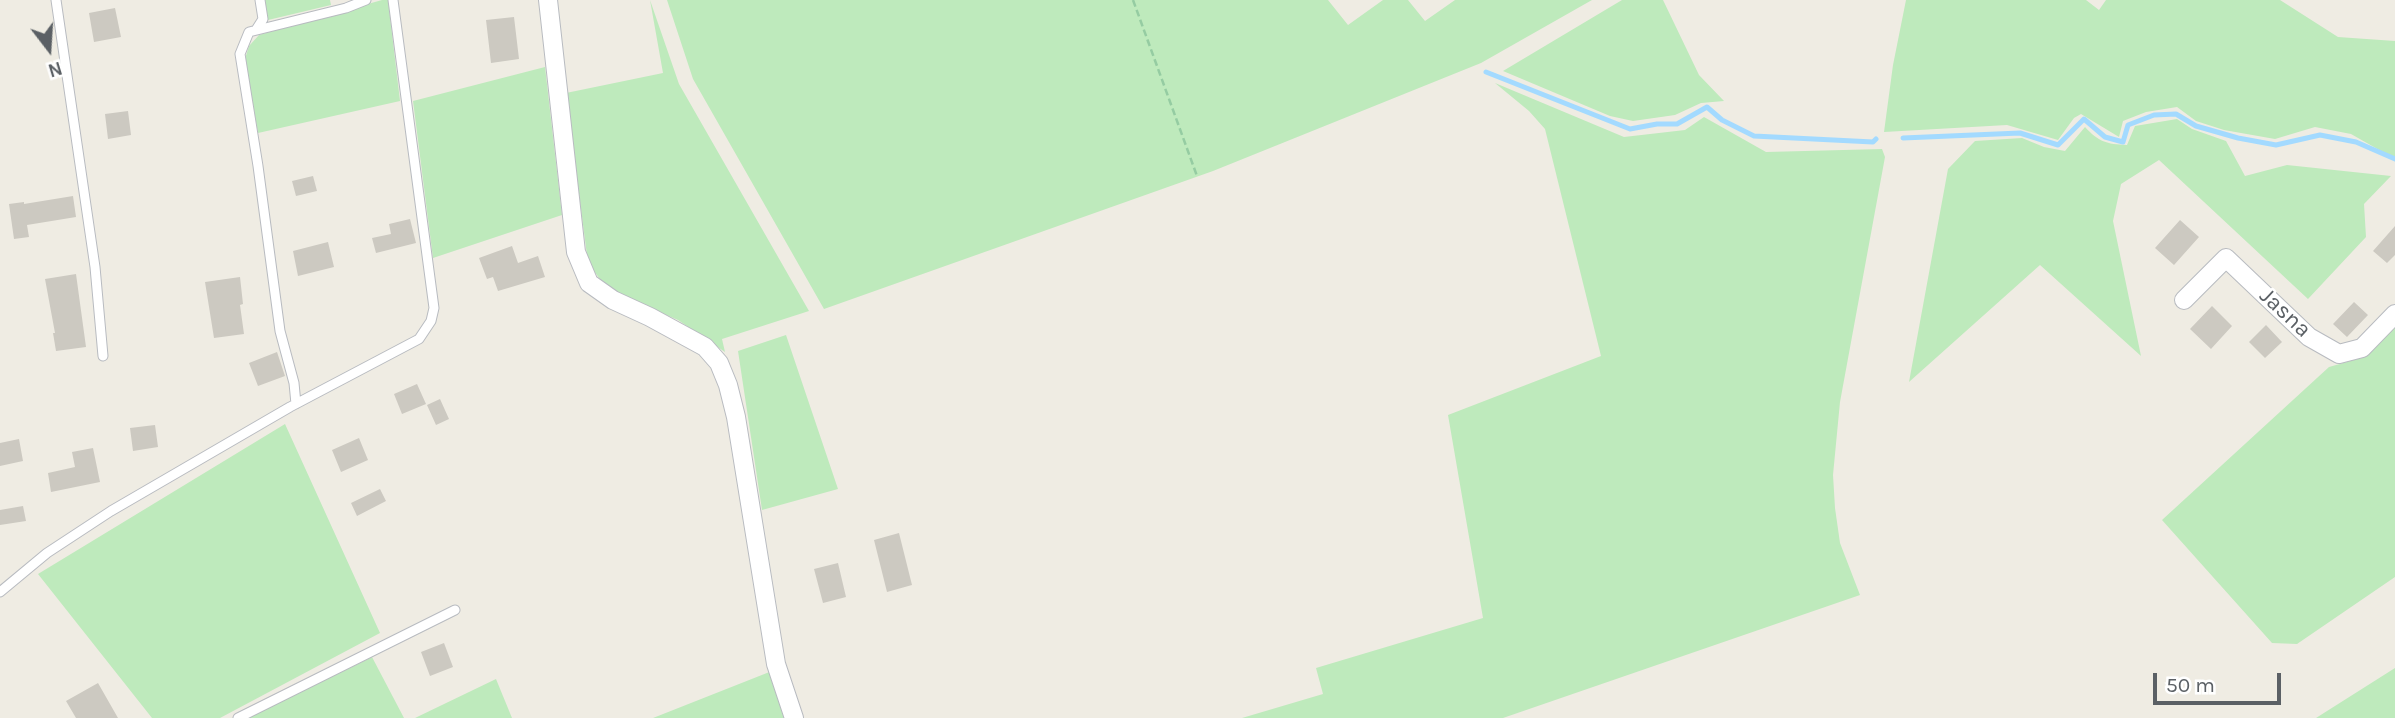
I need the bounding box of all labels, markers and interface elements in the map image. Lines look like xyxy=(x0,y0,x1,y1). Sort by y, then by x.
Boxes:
north arrow xyxy=(14,14,84,84)
text: N xyxy=(45,57,65,82)
street label: Jasna xyxy=(2253,282,2317,344)
scale bar xyxy=(2157,658,2285,702)
text: 50 m xyxy=(2166,673,2215,697)

